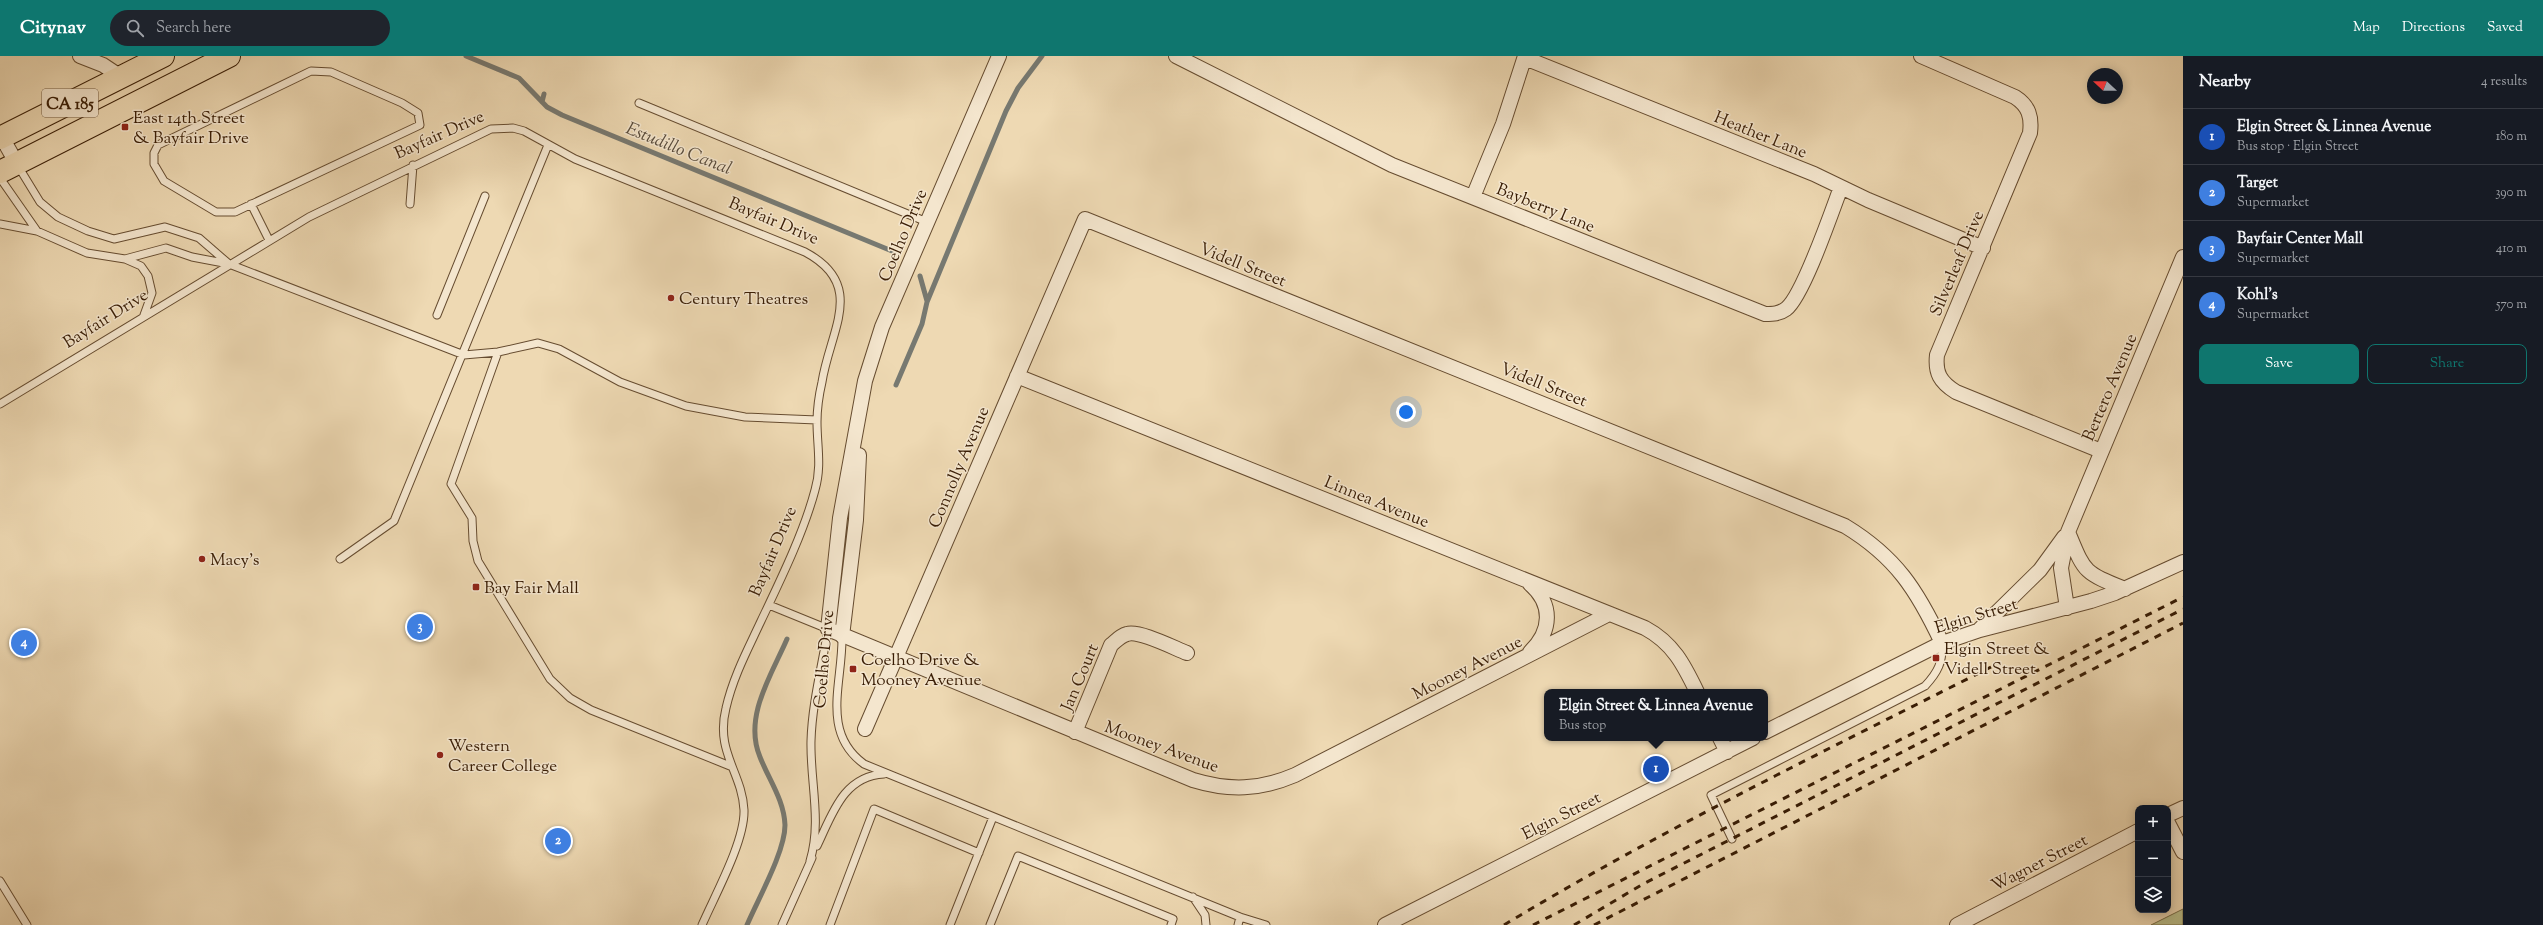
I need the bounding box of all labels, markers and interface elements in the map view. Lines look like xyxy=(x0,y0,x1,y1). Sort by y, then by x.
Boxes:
search box xyxy=(110,10,390,46)
text: Citynav xyxy=(20,15,86,42)
icon: search xyxy=(124,17,146,39)
text: Search here xyxy=(156,18,231,39)
text: Map xyxy=(2353,18,2380,38)
text: Directions xyxy=(2402,18,2465,38)
text: Saved xyxy=(2487,18,2523,38)
north arrow xyxy=(2087,68,2123,104)
text: Nearby xyxy=(2199,70,2251,94)
text: 4 results xyxy=(2481,73,2527,91)
road number: CA 185 xyxy=(42,89,98,117)
street label: Bayfair Drive xyxy=(391,105,489,166)
street label: Heather Lane xyxy=(1710,106,1810,165)
place label: East 14th Street & Bayfair Drive xyxy=(133,107,249,151)
water label: Estudillo Canal xyxy=(621,117,736,183)
text: Elgin Street & Linnea Avenue xyxy=(2237,117,2431,138)
marker: East 14th Street & Bayfair Drive xyxy=(120,122,130,132)
text: 1 xyxy=(2210,128,2214,146)
text: 180 m xyxy=(2496,128,2527,146)
text: Bus stop · Elgin Street xyxy=(2237,138,2359,156)
text: Target xyxy=(2237,173,2278,194)
street label: Bayberry Lane xyxy=(1492,178,1598,240)
text: 2 xyxy=(2209,184,2215,202)
text: 390 m xyxy=(2495,184,2527,202)
street label: Coelho Drive xyxy=(874,186,934,286)
street label: Bayfair Drive xyxy=(724,192,822,252)
text: Supermarket xyxy=(2237,194,2309,212)
street label: Silverleaf Drive xyxy=(1925,207,1991,320)
text: Bayfair Center Mall xyxy=(2237,229,2363,250)
street label: Videll Street xyxy=(1195,238,1289,294)
text: 3 xyxy=(2209,240,2215,258)
text: 410 m xyxy=(2496,240,2527,258)
text: Supermarket xyxy=(2237,250,2309,268)
street label: Bayfair Drive xyxy=(59,284,153,355)
text: Kohl's xyxy=(2237,285,2278,306)
place label: Century Theatres xyxy=(679,288,809,312)
marker: Century Theatres xyxy=(666,293,676,303)
text: 4 xyxy=(2209,296,2215,314)
text: 570 m xyxy=(2496,296,2527,314)
text: Supermarket xyxy=(2237,306,2309,324)
street label: Bertero Avenue xyxy=(2077,330,2144,445)
button: Save xyxy=(2199,344,2359,384)
button: Share xyxy=(2367,344,2527,384)
street label: Videll Street xyxy=(1496,358,1590,414)
your location xyxy=(1396,402,1416,422)
street label: Connolly Avenue xyxy=(923,403,996,532)
street label: Linnea Avenue xyxy=(1320,471,1432,535)
street label: Bayfair Drive xyxy=(744,503,804,601)
place label: Macy's xyxy=(210,549,260,573)
marker: Macy's xyxy=(197,554,207,564)
place label: Bay Fair Mall xyxy=(484,577,579,601)
marker: Bay Fair Mall xyxy=(471,582,481,592)
street label: Elgin Street xyxy=(1932,593,2021,641)
street label: Coelho Drive xyxy=(809,609,841,709)
pin: 3 xyxy=(407,612,433,642)
pin: 4 xyxy=(11,628,37,658)
street label: Mooney Avenue xyxy=(1409,631,1527,707)
place label: Elgin Street & Videll Street xyxy=(1944,638,2050,682)
street label: Jan Court xyxy=(1056,640,1106,716)
place label: Coelho Drive & Mooney Avenue xyxy=(861,649,981,693)
marker: Elgin Street & Videll Street xyxy=(1931,653,1941,663)
marker: Coelho Drive & Mooney Avenue xyxy=(848,664,858,674)
popup xyxy=(1544,689,1768,741)
text: Elgin Street & Linnea Avenue xyxy=(1559,696,1753,717)
street label: Mooney Avenue xyxy=(1101,716,1222,780)
text: Bus stop xyxy=(1559,717,1606,735)
place label: Western Career College xyxy=(448,735,557,779)
marker: Western Career College xyxy=(435,750,445,760)
pin: 1 xyxy=(1643,754,1669,784)
street label: Elgin Street xyxy=(1518,787,1606,847)
map controls xyxy=(2135,805,2171,913)
button: + xyxy=(2135,805,2171,841)
pin: 2 xyxy=(545,826,571,856)
street label: Wagner Street xyxy=(1987,829,2093,898)
button: − xyxy=(2135,841,2171,877)
button: layers xyxy=(2135,877,2171,913)

